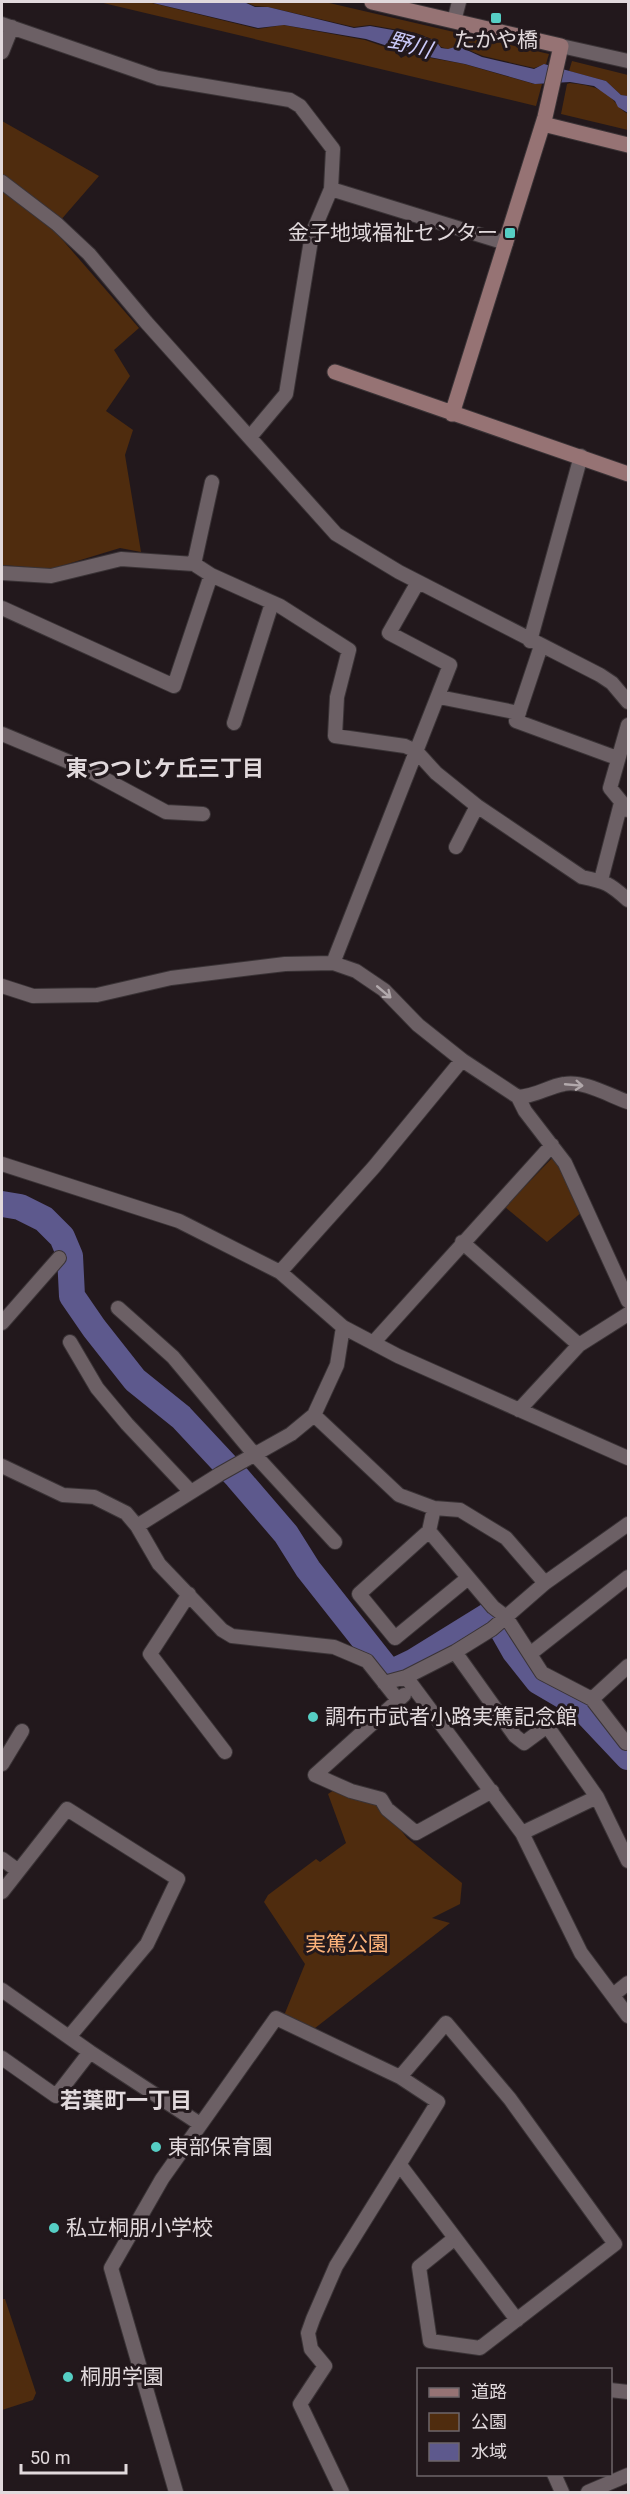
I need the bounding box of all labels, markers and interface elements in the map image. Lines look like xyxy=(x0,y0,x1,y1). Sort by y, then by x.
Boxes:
marker: たかや橋 xyxy=(489,11,503,25)
water label: 野川 xyxy=(386,27,436,63)
place label: たかや橋 xyxy=(454,28,538,52)
place label: 金子地域福祉センター xyxy=(288,221,498,245)
marker: 金子地域福祉センター xyxy=(503,226,517,240)
district label: 東つつじケ丘三丁目 xyxy=(66,756,264,781)
one-way arrow xyxy=(376,985,392,998)
one-way arrow xyxy=(563,1080,583,1091)
place label: 調布市武者小路実篤記念館 xyxy=(325,1705,577,1729)
marker: 調布市武者小路実篤記念館 xyxy=(306,1710,320,1724)
park label: 実篤公園 xyxy=(305,1932,389,1956)
district label: 若葉町一丁目 xyxy=(60,2088,192,2113)
place label: 東部保育園 xyxy=(168,2135,273,2159)
marker: 東部保育園 xyxy=(149,2140,163,2154)
place label: 私立桐朋小学校 xyxy=(66,2216,213,2240)
marker: 私立桐朋小学校 xyxy=(47,2221,61,2235)
place label: 桐朋学園 xyxy=(80,2365,164,2389)
legend xyxy=(417,2368,612,2476)
marker: 桐朋学園 xyxy=(61,2370,75,2384)
text: 道路 xyxy=(471,2381,507,2402)
text: 公園 xyxy=(471,2411,507,2432)
scale bar xyxy=(21,2437,126,2475)
text: 水域 xyxy=(471,2441,507,2462)
text: 50 m xyxy=(30,2447,70,2468)

